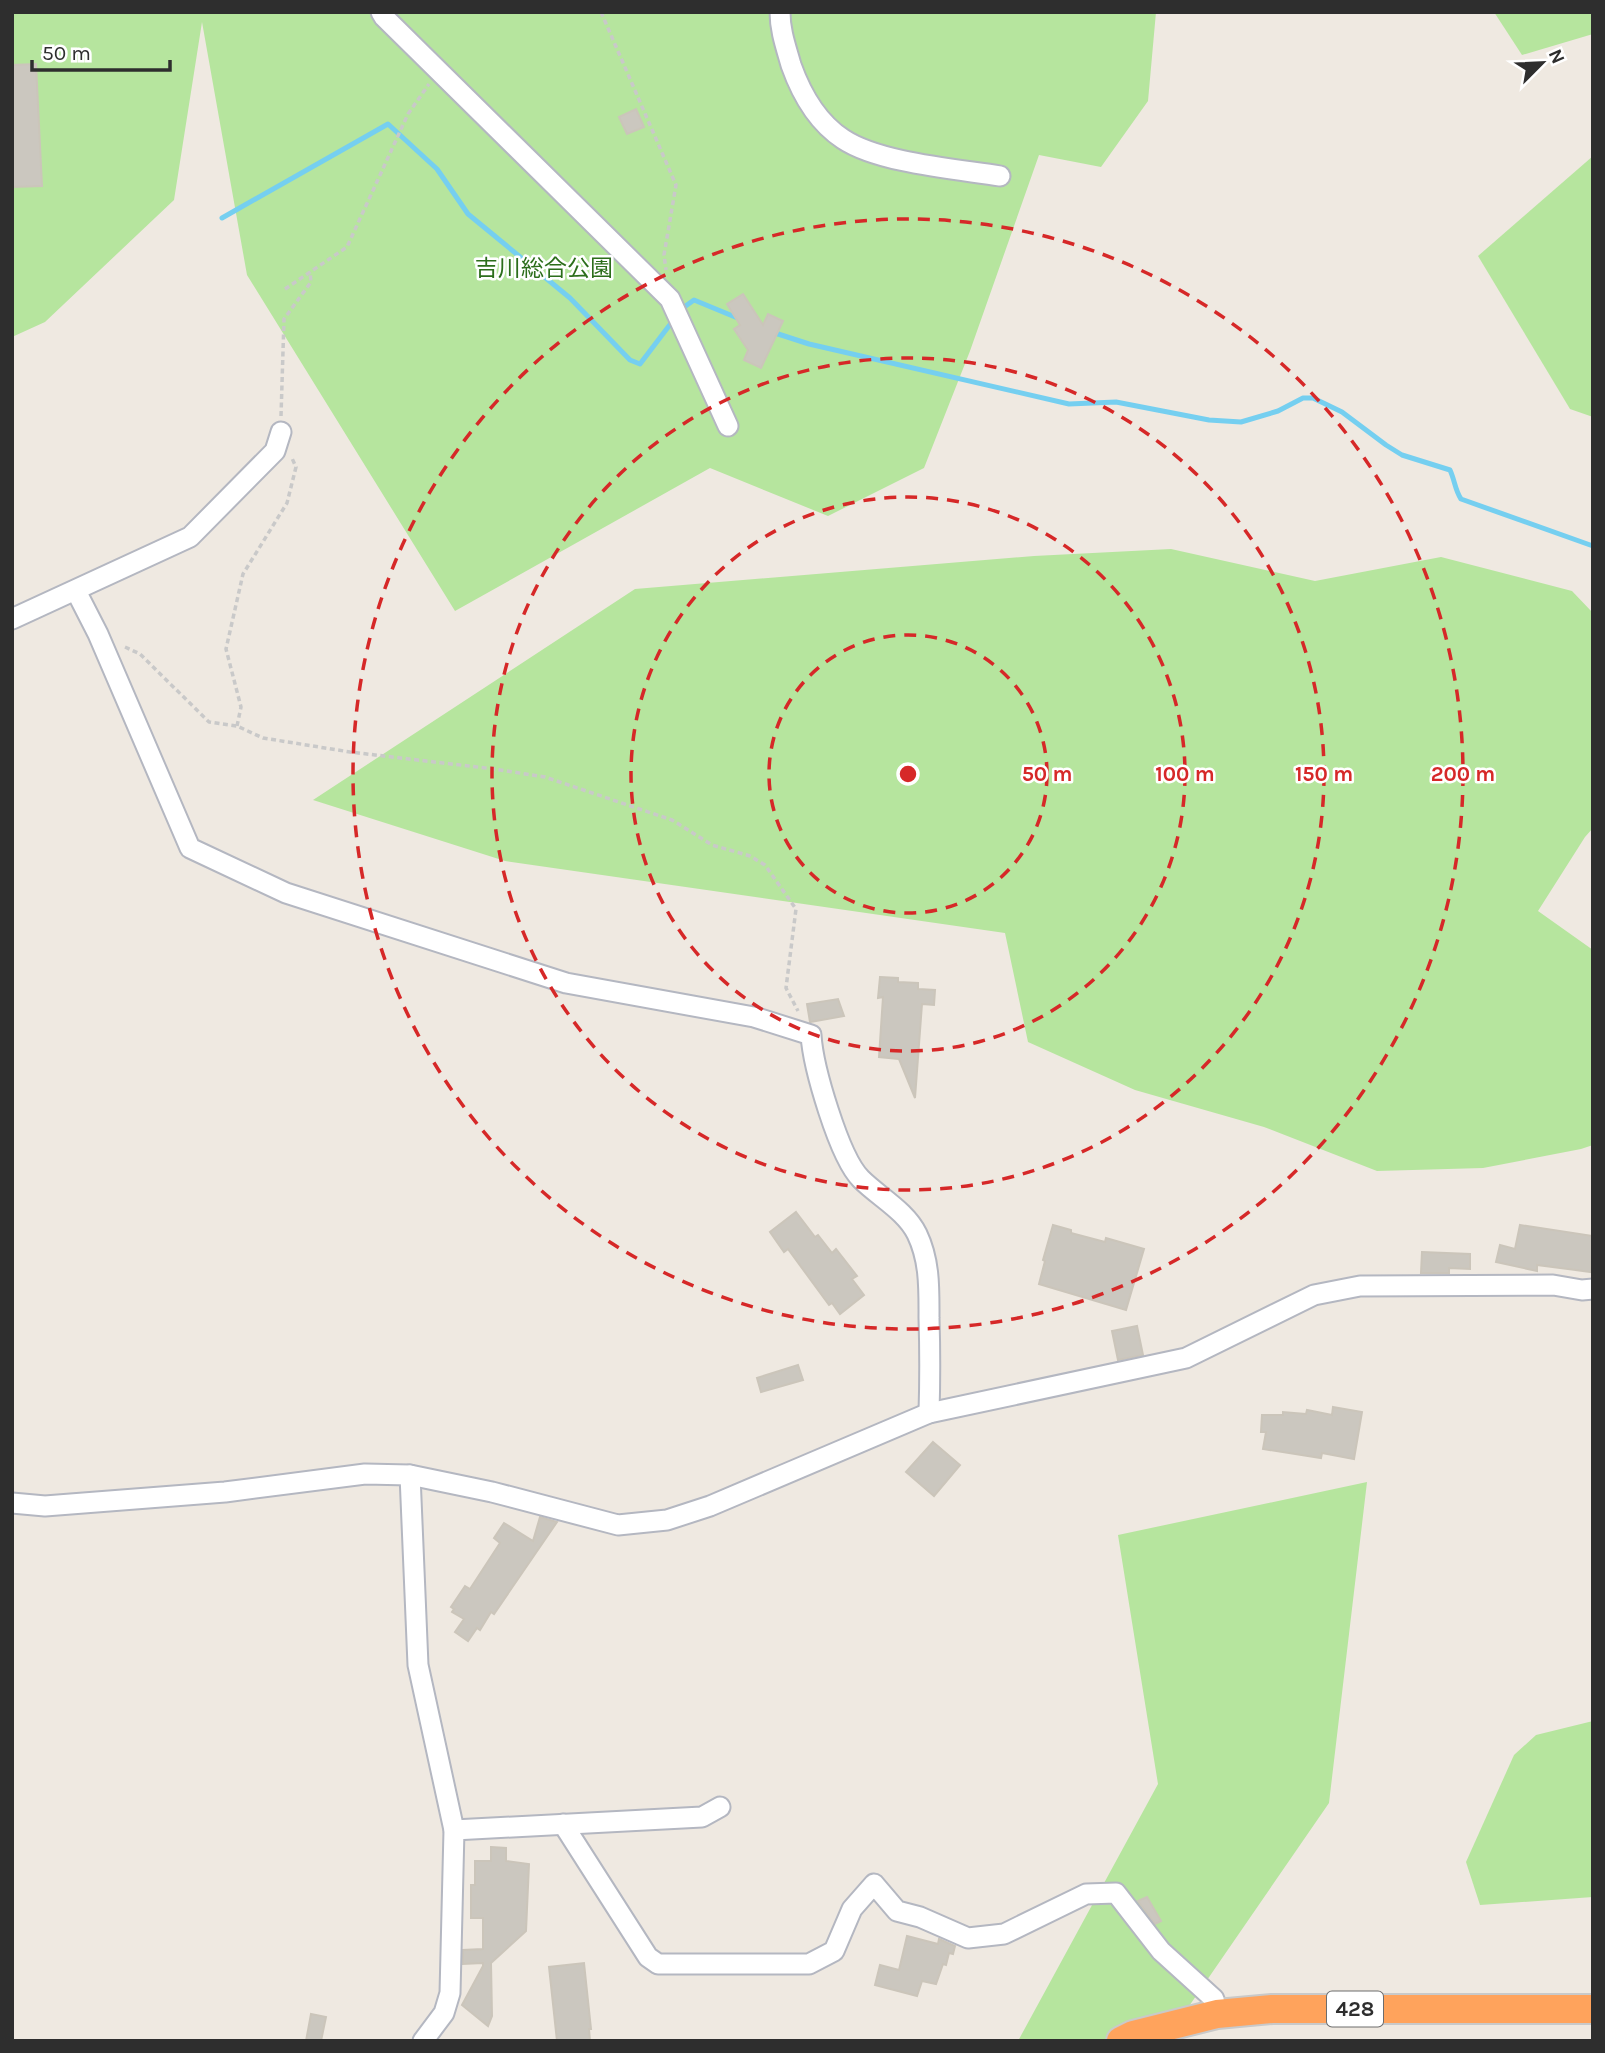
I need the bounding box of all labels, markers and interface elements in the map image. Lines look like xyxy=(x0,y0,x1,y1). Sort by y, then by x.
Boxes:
scale bar xyxy=(32,28,170,72)
north arrow xyxy=(1507,28,1577,98)
text: 50 m xyxy=(42,41,91,65)
text: N xyxy=(1544,46,1569,67)
park label: 吉川総合公園 xyxy=(475,255,613,282)
centre of rings xyxy=(896,762,920,786)
text: 50 m xyxy=(1022,762,1072,786)
text: 100 m xyxy=(1155,762,1215,786)
text: 150 m xyxy=(1295,762,1353,786)
text: 200 m xyxy=(1431,762,1495,786)
road number: 428 xyxy=(1327,1992,1383,2026)

